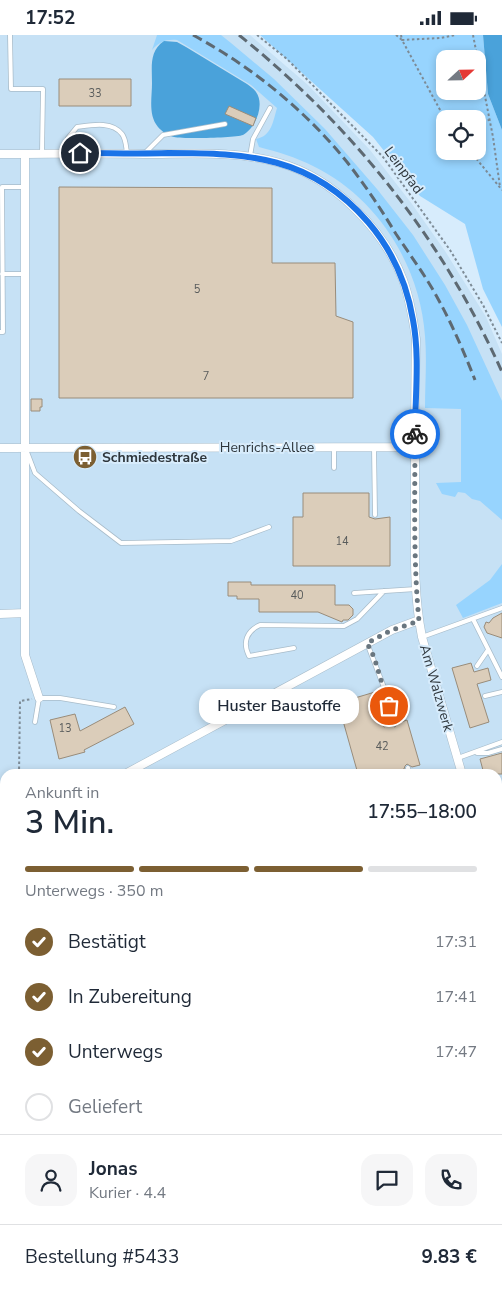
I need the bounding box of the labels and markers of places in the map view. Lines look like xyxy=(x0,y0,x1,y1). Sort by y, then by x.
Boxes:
pin xyxy=(59,132,101,174)
bus stop icon: Schmiedestraße xyxy=(72,444,98,470)
place label: Schmiedestraße xyxy=(102,448,207,467)
pin xyxy=(368,685,410,727)
callout: Huster Baustoffe xyxy=(199,689,359,723)

